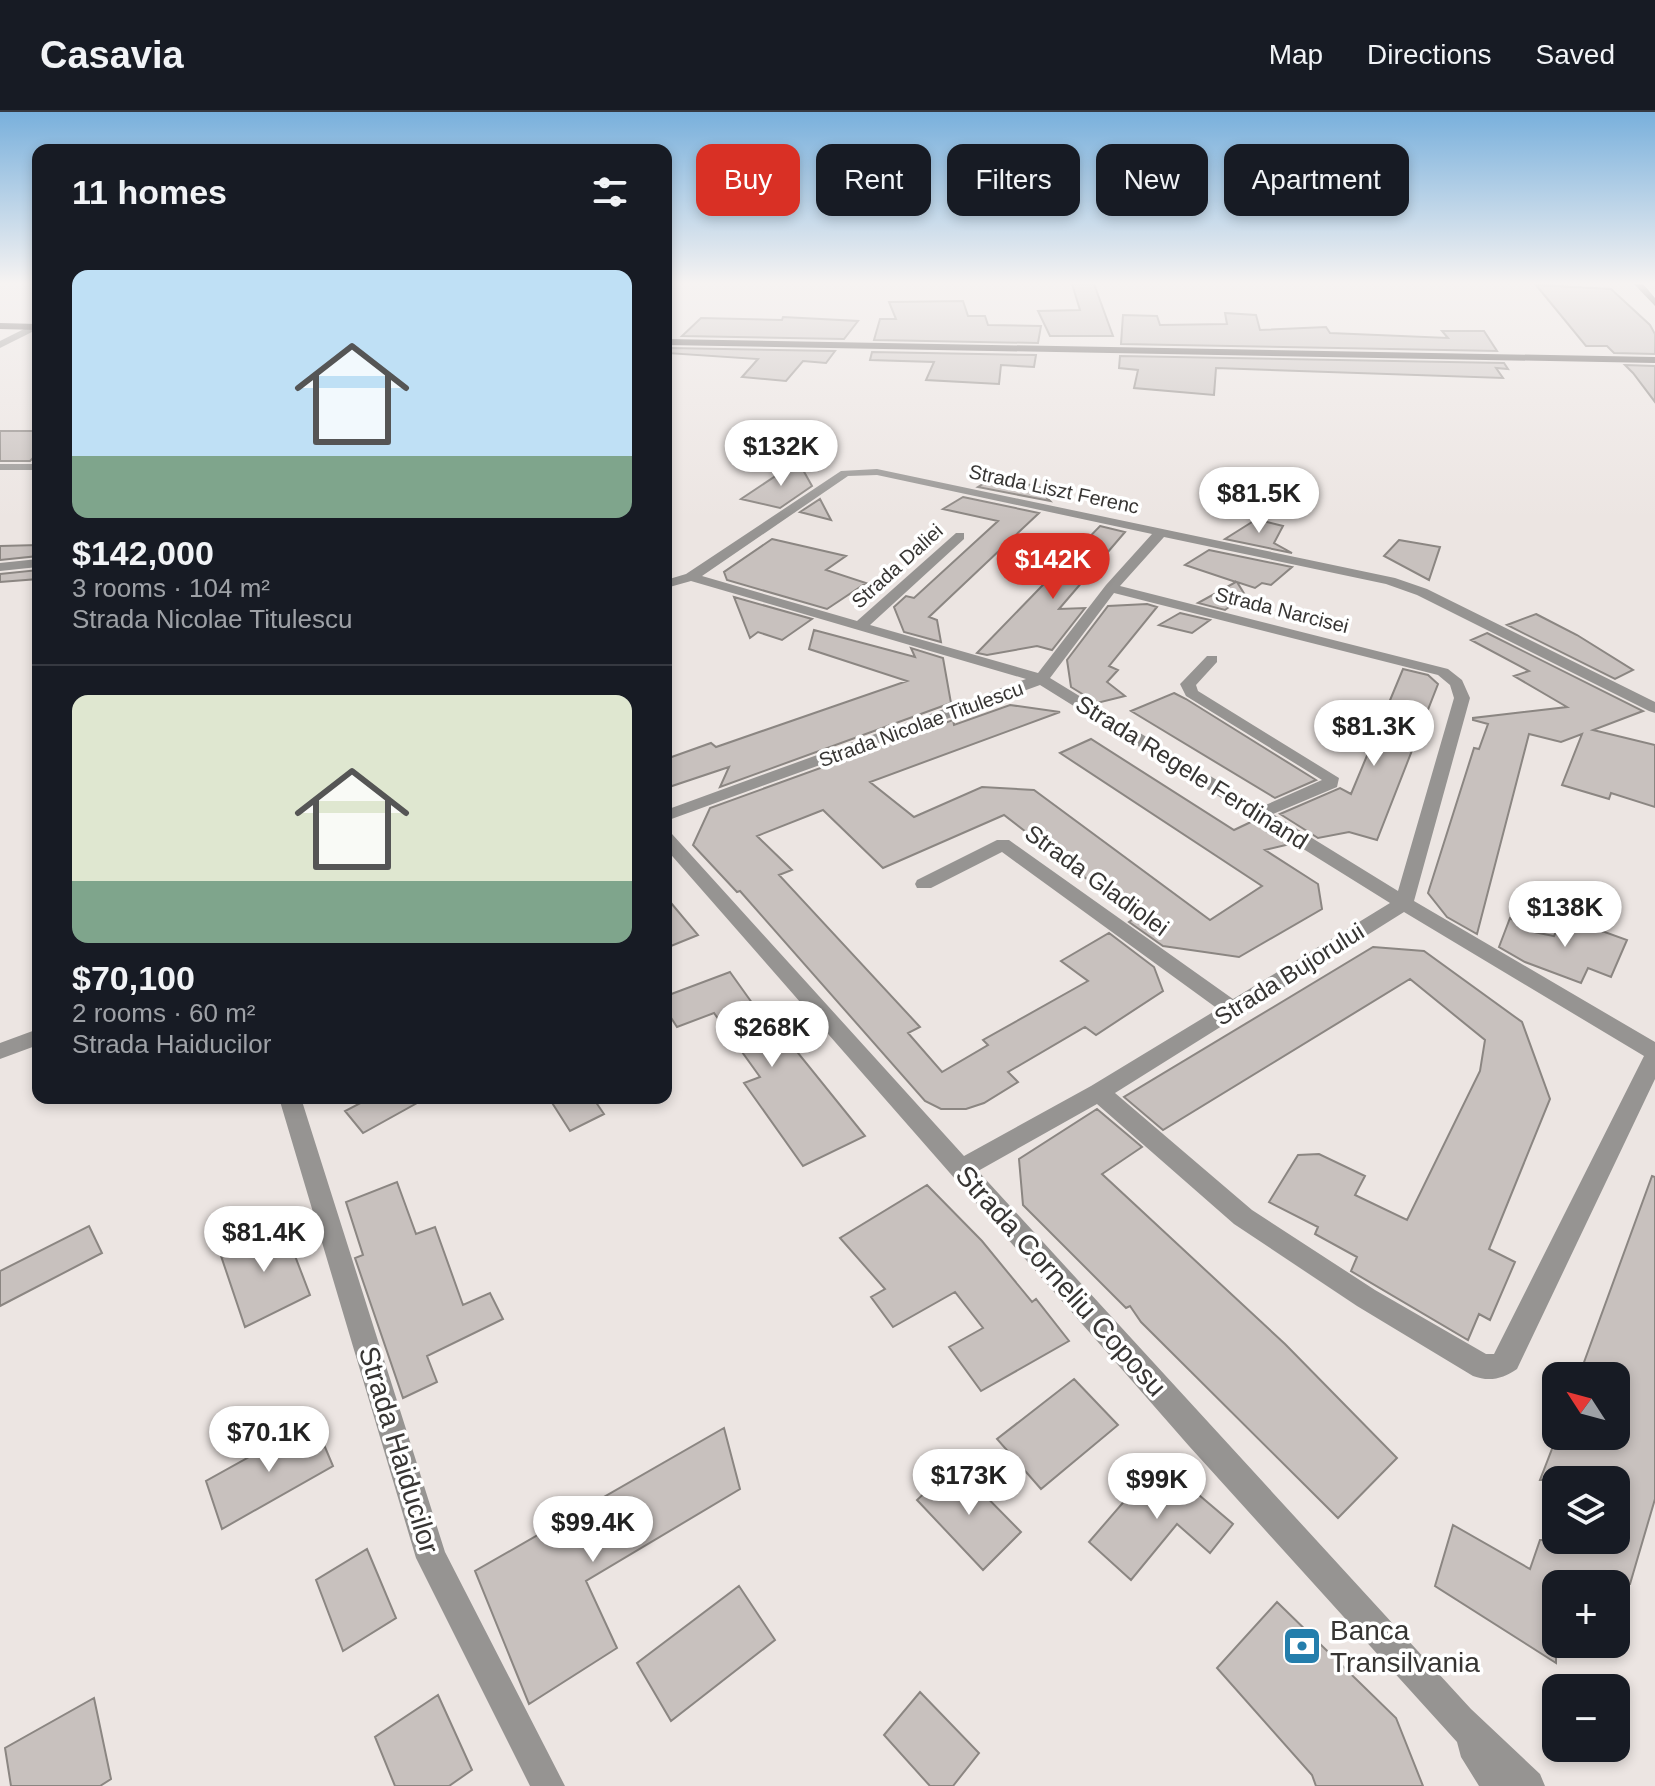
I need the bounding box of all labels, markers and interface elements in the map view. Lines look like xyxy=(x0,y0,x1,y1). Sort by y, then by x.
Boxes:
text: Casavia xyxy=(40,34,184,76)
text: Map xyxy=(1269,39,1323,70)
text: Directions xyxy=(1367,39,1492,70)
text: Saved xyxy=(1536,39,1615,70)
chip: Buy xyxy=(696,144,800,216)
chip: Rent xyxy=(816,144,931,216)
chip: Filters xyxy=(947,144,1080,216)
chip: New xyxy=(1096,144,1208,216)
chip: Apartment xyxy=(1224,144,1409,216)
icon: filters xyxy=(588,170,632,214)
text: 11 homes xyxy=(72,173,227,211)
icon: home xyxy=(280,322,424,466)
pin: $132K xyxy=(725,420,837,488)
text: $132K xyxy=(743,431,819,461)
street label: Strada Liszt Ferenc xyxy=(967,460,1141,518)
pin: $81.5K xyxy=(1194,467,1324,535)
text: $81.5K xyxy=(1217,478,1301,508)
street label: Strada Daliei xyxy=(847,520,947,612)
pin: $142K xyxy=(997,533,1109,601)
text: $142,000 xyxy=(72,534,214,572)
text: $142K xyxy=(1015,544,1091,574)
text: 3 rooms · 104 m² xyxy=(72,573,270,603)
street label: Strada Narcisei xyxy=(1213,583,1351,637)
text: Strada Nicolae Titulescu xyxy=(72,604,352,634)
street label: Strada Nicolae Titulescu xyxy=(816,677,1026,771)
street label: Strada Regele Ferdinand xyxy=(1071,689,1313,855)
pin: $81.3K xyxy=(1309,700,1439,768)
text: $81.3K xyxy=(1332,711,1416,741)
icon: home xyxy=(280,747,424,891)
street label: Strada Gladiolei xyxy=(1020,819,1174,941)
pin: $138K xyxy=(1509,881,1621,949)
text: $138K xyxy=(1527,892,1603,922)
street label: Strada Bujorului xyxy=(1209,917,1369,1031)
text: $70,100 xyxy=(72,959,195,997)
text: 2 rooms · 60 m² xyxy=(72,998,256,1028)
pin: $268K xyxy=(716,1001,828,1069)
text: $268K xyxy=(734,1012,810,1042)
text: Strada Haiducilor xyxy=(72,1029,271,1059)
street label: Strada Corneliu Coposu xyxy=(949,1160,1173,1402)
pin: $81.4K xyxy=(199,1206,329,1274)
text: $81.4K xyxy=(222,1217,306,1247)
street label: Strada Haiducilor xyxy=(353,1343,445,1557)
north arrow xyxy=(1542,1362,1630,1450)
map controls xyxy=(1542,1362,1630,1762)
pin: $70.1K xyxy=(204,1406,334,1474)
text: $70.1K xyxy=(227,1417,311,1447)
pin: $173K xyxy=(913,1449,1025,1517)
pin: $99K xyxy=(1110,1453,1204,1521)
text: $173K xyxy=(931,1460,1007,1490)
text: $99K xyxy=(1126,1464,1188,1494)
button: layers xyxy=(1542,1466,1630,1554)
pin: $99.4K xyxy=(528,1496,658,1564)
text: $99.4K xyxy=(551,1507,635,1537)
button: + xyxy=(1542,1570,1630,1658)
place label: Banca Transilvania xyxy=(1330,1615,1480,1678)
bank icon: Banca Transilvania xyxy=(1281,1625,1323,1667)
button: − xyxy=(1542,1674,1630,1762)

